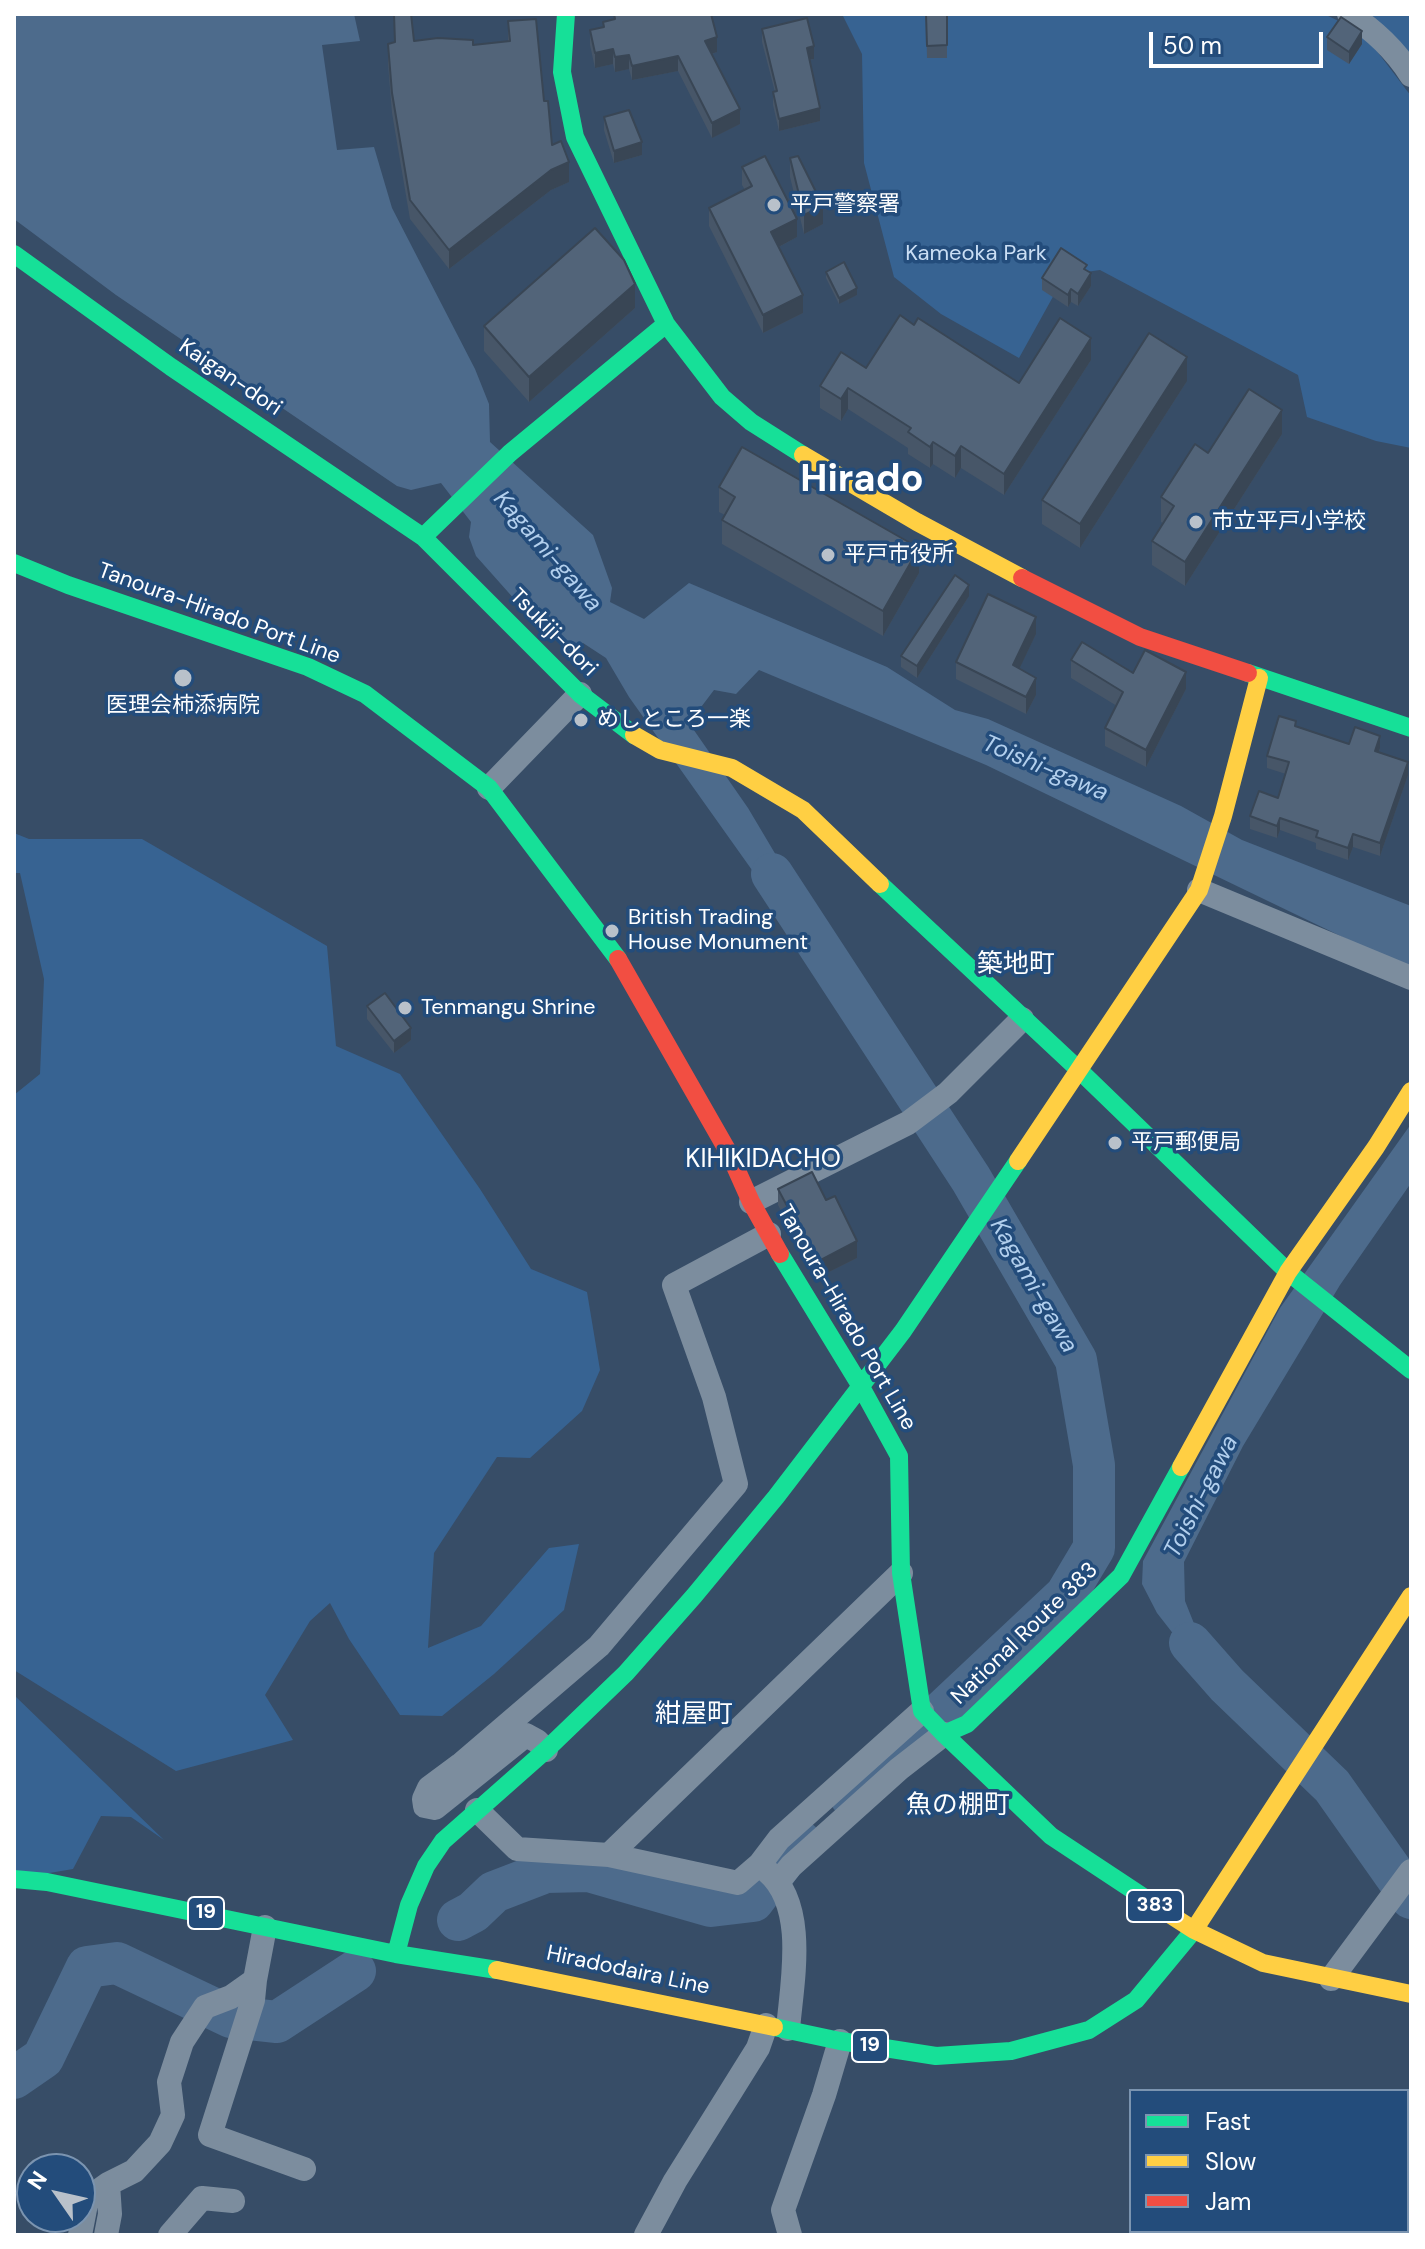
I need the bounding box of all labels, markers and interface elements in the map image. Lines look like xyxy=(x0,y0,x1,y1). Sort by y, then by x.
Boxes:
scale bar xyxy=(1153,16,1327,66)
text: 50 m xyxy=(1163,30,1222,61)
place label: 平戸警察署 xyxy=(790,192,900,218)
marker: 平戸警察署 xyxy=(765,196,783,214)
park label: Kameoka Park xyxy=(905,241,1047,267)
street label: Kaigan-dori xyxy=(173,334,287,422)
district label: Hirado xyxy=(800,458,924,504)
water label: Kagami-gawa xyxy=(487,486,607,618)
place label: 市立平戸小学校 xyxy=(1212,509,1366,535)
marker: 市立平戸小学校 xyxy=(1187,513,1205,531)
place label: 平戸市役所 xyxy=(844,542,954,568)
marker: 平戸市役所 xyxy=(819,546,837,564)
street label: Tanoura-Hirado Port Line xyxy=(94,558,344,670)
street label: Tsukiji-dori xyxy=(503,583,603,683)
marker: 医理会柿添病院 xyxy=(172,667,194,689)
place label: 医理会柿添病院 xyxy=(106,693,260,719)
place label: めしところ一楽 xyxy=(597,707,751,733)
marker: めしところ一楽 xyxy=(572,711,590,729)
water label: Toishi-gawa xyxy=(978,730,1112,808)
place label: British Trading House Monument xyxy=(628,905,808,956)
marker: British Trading House Monument xyxy=(603,922,621,940)
district label: 築地町 xyxy=(977,949,1055,981)
place label: Tenmangu Shrine xyxy=(421,995,595,1021)
marker: Tenmangu Shrine xyxy=(396,999,414,1017)
place label: 平戸郵便局 xyxy=(1131,1130,1241,1156)
marker: 平戸郵便局 xyxy=(1106,1134,1124,1152)
district label: KIHIKIDACHO xyxy=(674,1144,852,1176)
street label: Tanoura-Hirado Port Line xyxy=(771,1201,921,1435)
water label: Kagami-gawa xyxy=(983,1214,1083,1358)
water label: Toishi-gawa xyxy=(1159,1431,1245,1563)
street label: National Route 383 xyxy=(946,1557,1104,1711)
district label: 紺屋町 xyxy=(655,1699,733,1731)
district label: 魚の棚町 xyxy=(906,1790,1010,1822)
road number: 383 xyxy=(1127,1890,1183,1922)
road number: 19 xyxy=(188,1897,224,1929)
street label: Hiradodaira Line xyxy=(544,1941,712,2001)
road number: 19 xyxy=(852,2030,888,2062)
legend xyxy=(1129,2089,1409,2233)
text: Fast xyxy=(1205,2106,1251,2137)
text: Slow xyxy=(1205,2146,1256,2177)
north arrow xyxy=(16,2153,96,2233)
text: N xyxy=(21,2166,54,2195)
text: Jam xyxy=(1205,2186,1251,2217)

